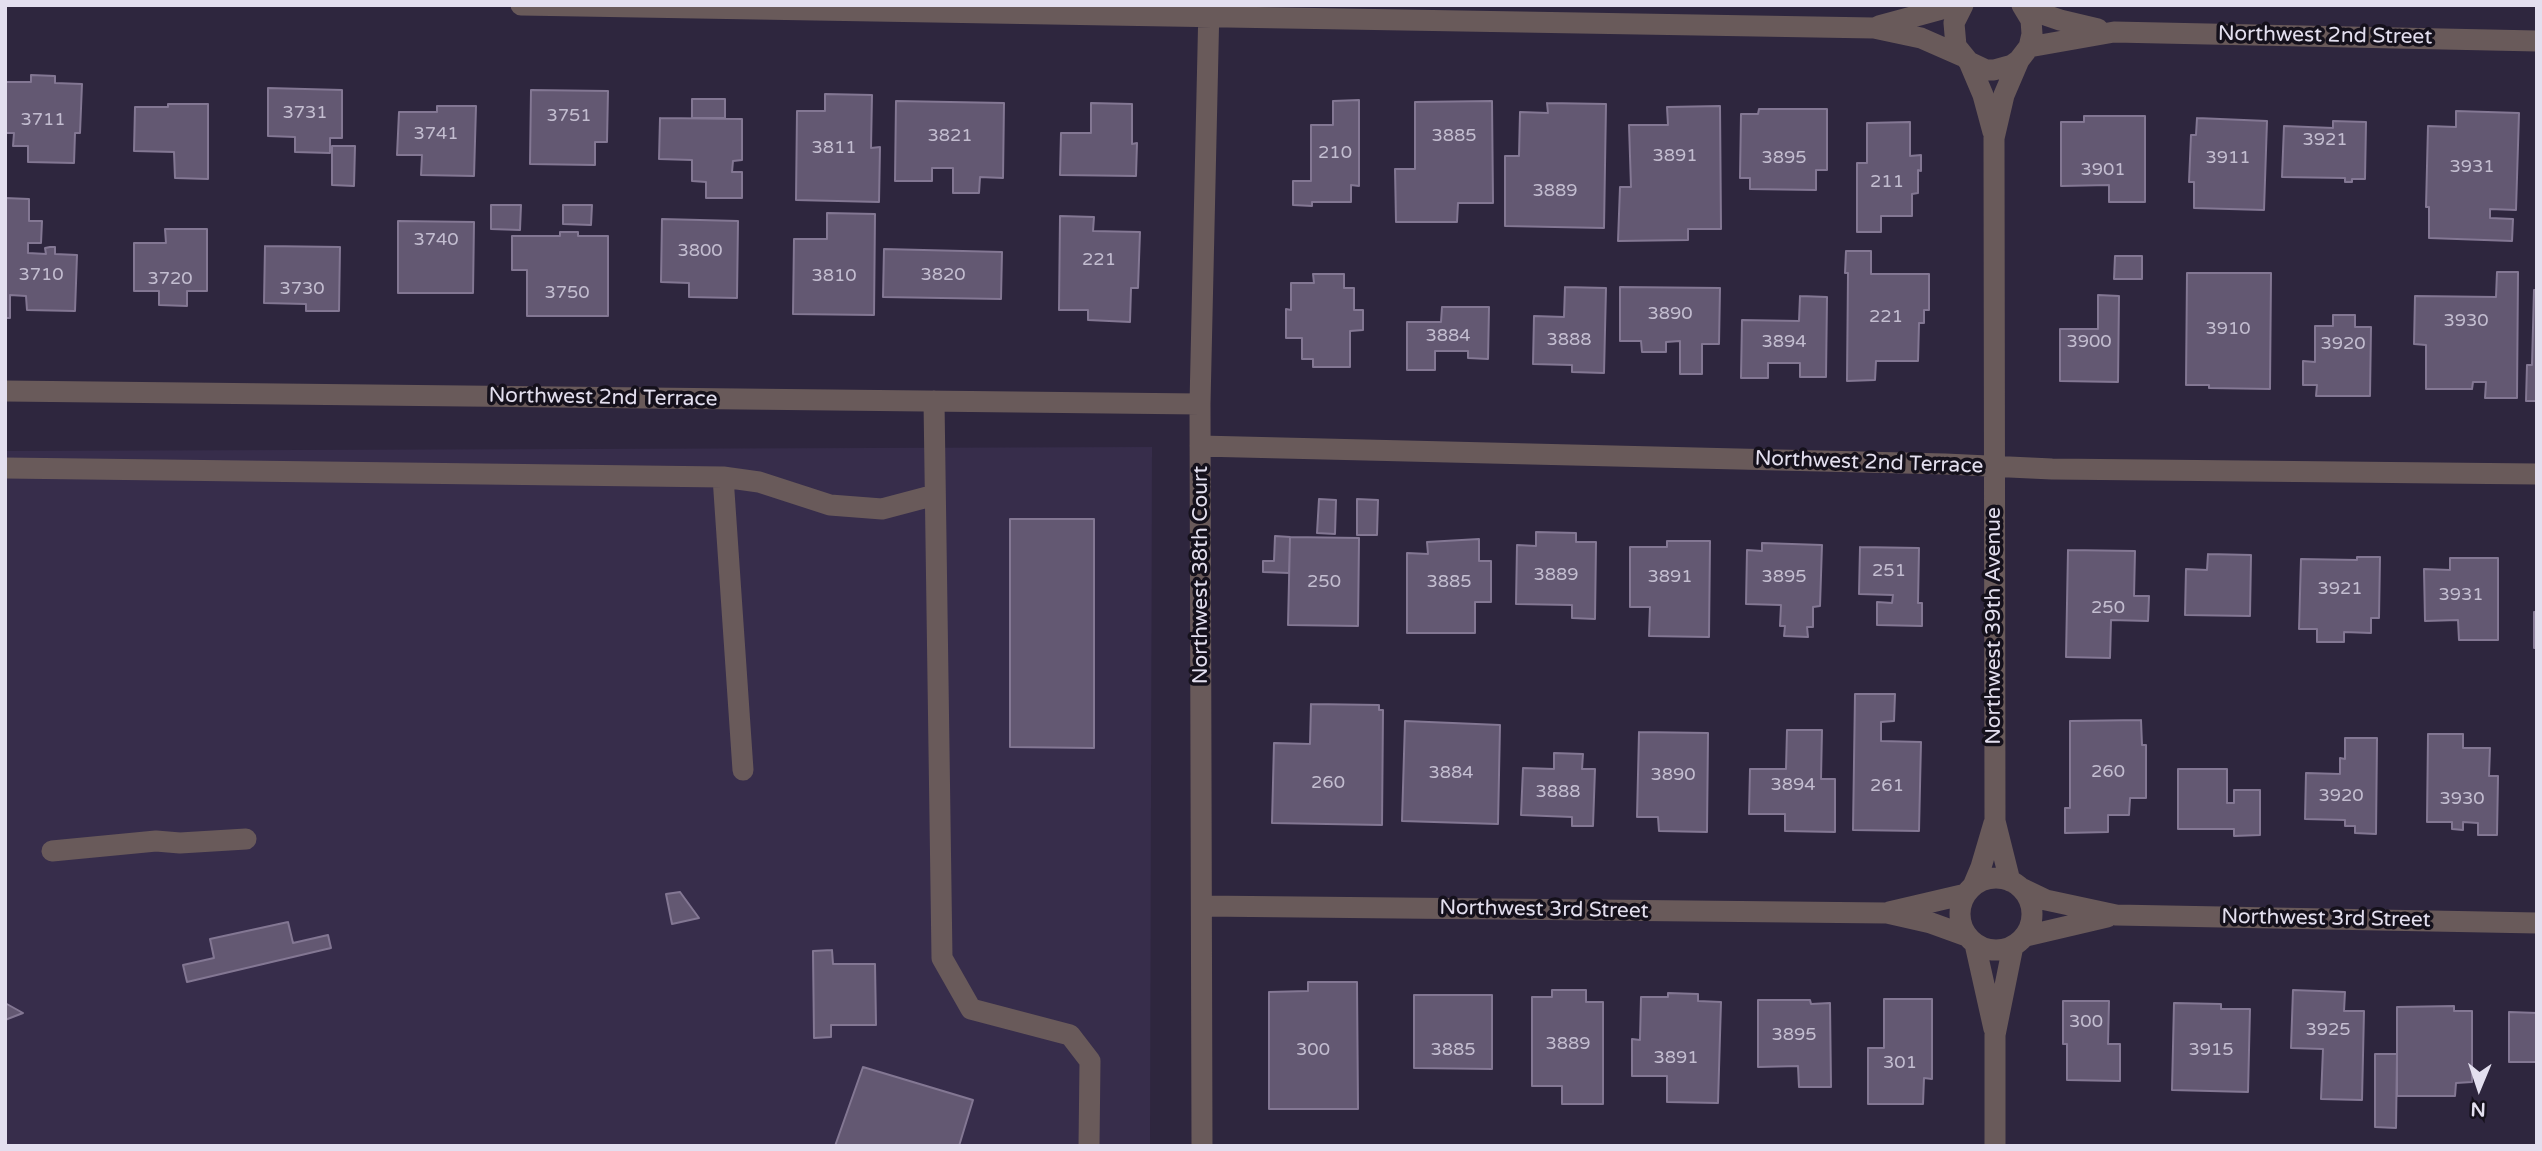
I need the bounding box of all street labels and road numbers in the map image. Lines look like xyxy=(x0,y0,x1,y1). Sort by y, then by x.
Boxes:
street label: Northwest 2nd Street xyxy=(2218,22,2432,50)
street label: Northwest 2nd Terrace xyxy=(488,383,718,413)
street label: Northwest 2nd Terrace xyxy=(1754,446,1984,480)
street label: Northwest 38th Court xyxy=(1188,466,1214,684)
street label: Northwest 39th Avenue xyxy=(1981,507,2007,745)
street label: Northwest 3rd Street xyxy=(1439,896,1649,924)
street label: Northwest 3rd Street xyxy=(2221,905,2431,933)

